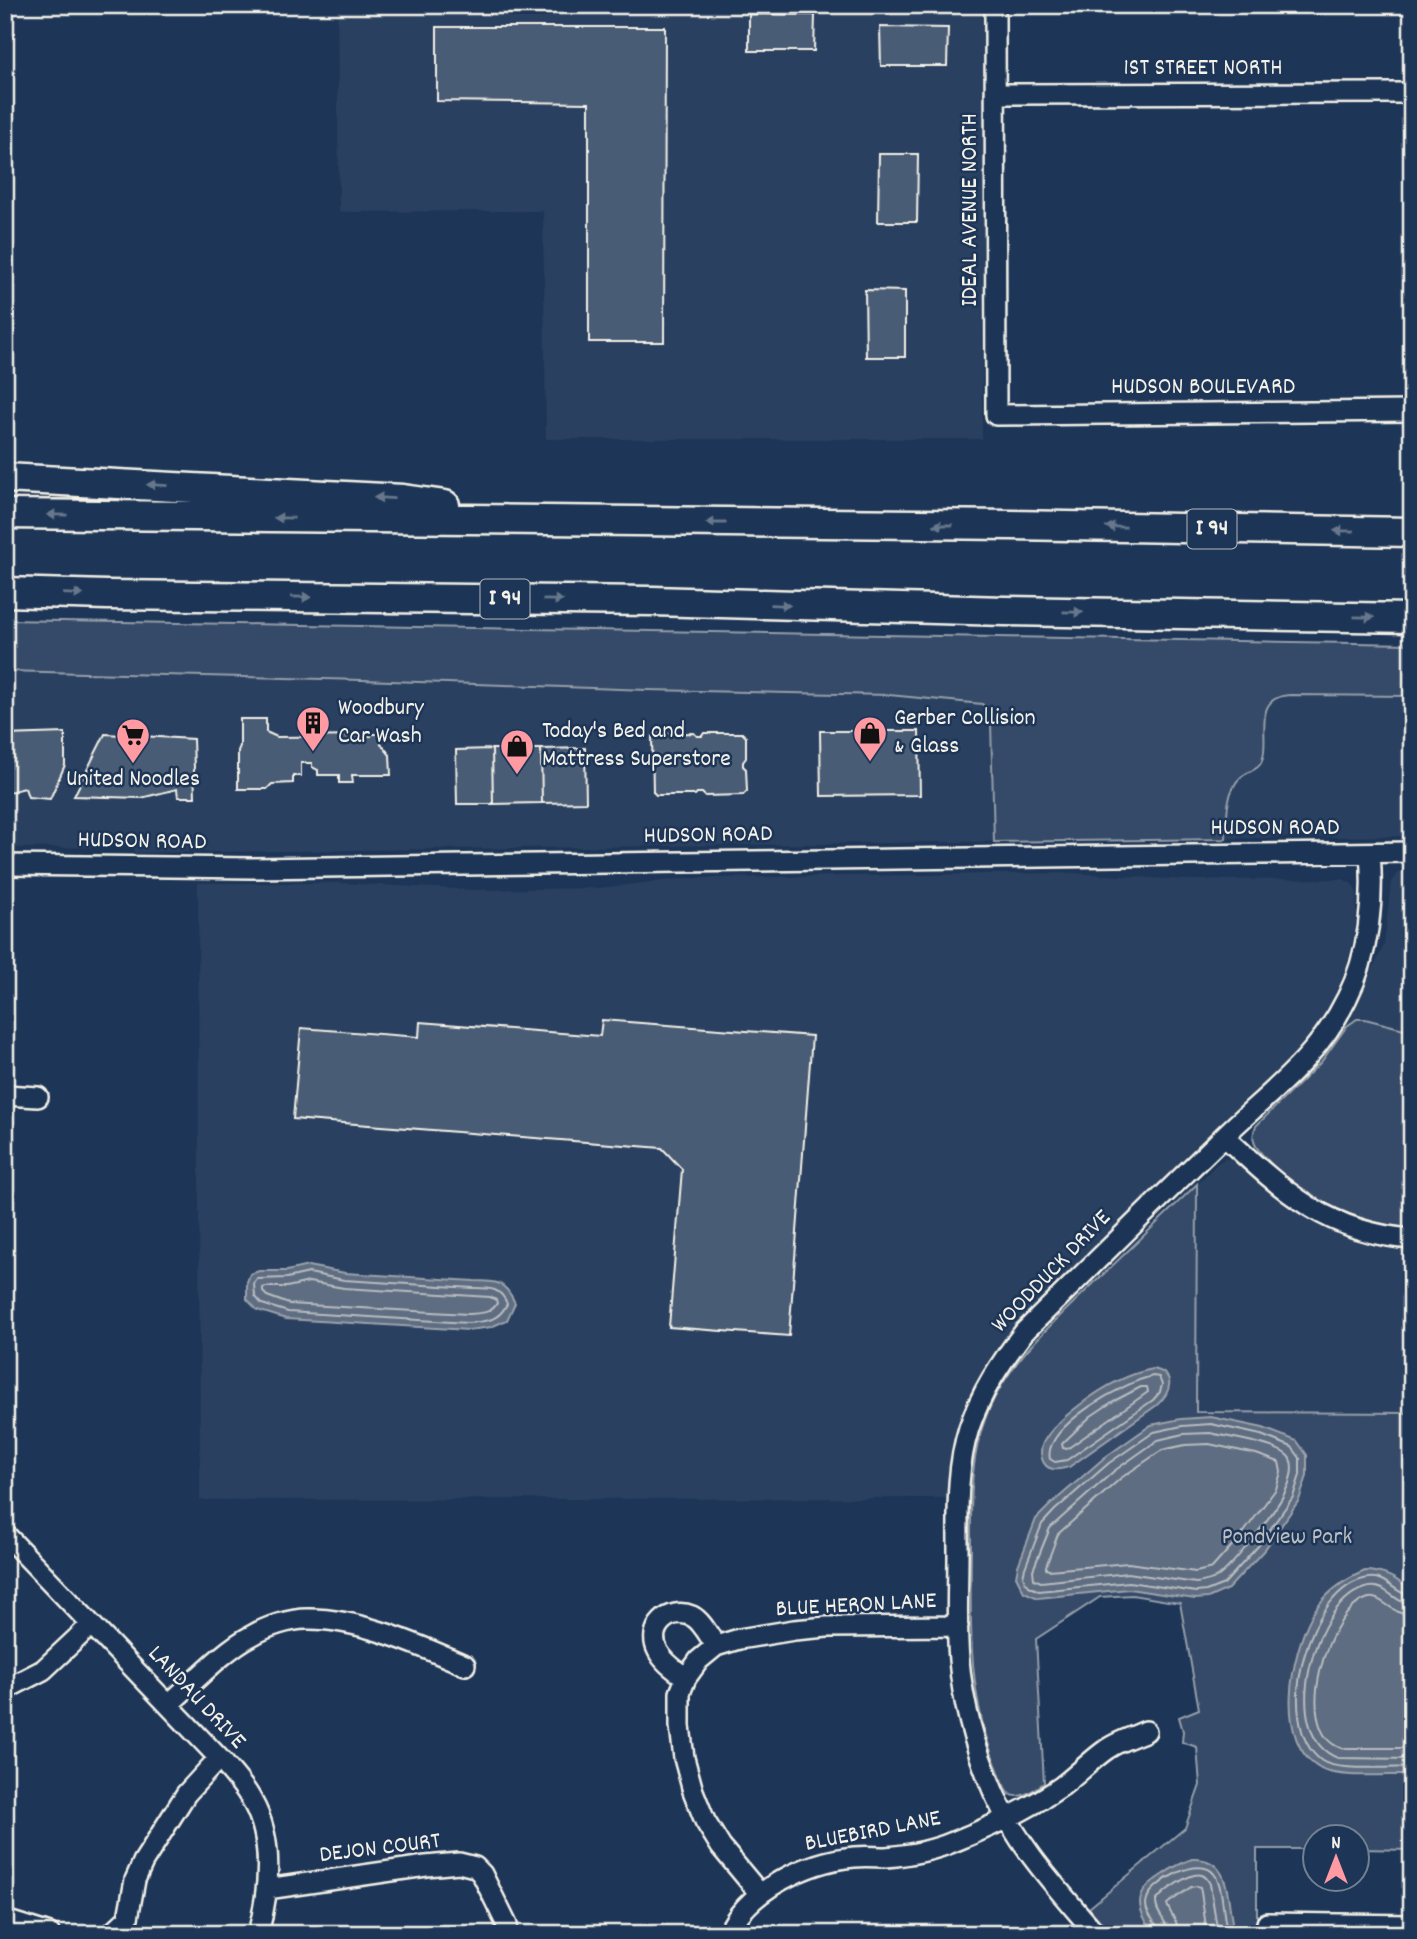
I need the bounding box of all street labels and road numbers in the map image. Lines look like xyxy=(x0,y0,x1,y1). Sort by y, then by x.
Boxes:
street label: 1ST STREET NORTH xyxy=(1124,52,1282,86)
street label: IDEAL AVENUE NORTH xyxy=(954,113,988,307)
street label: HUDSON BOULEVARD xyxy=(1111,371,1295,405)
road number: I 94 xyxy=(1188,509,1236,548)
road number: I 94 xyxy=(480,580,530,618)
street label: HUDSON ROAD xyxy=(1211,812,1339,846)
street label: HUDSON ROAD xyxy=(643,818,773,854)
street label: HUDSON ROAD xyxy=(77,824,207,860)
street label: WOODDUCK DRIVE xyxy=(984,1203,1120,1341)
street label: BLUE HERON LANE xyxy=(775,1585,937,1627)
street label: LANDAU DRIVE xyxy=(139,1638,253,1758)
street label: BLUEBIRD LANE xyxy=(802,1802,944,1862)
street label: DEJON COURT xyxy=(318,1825,443,1873)

